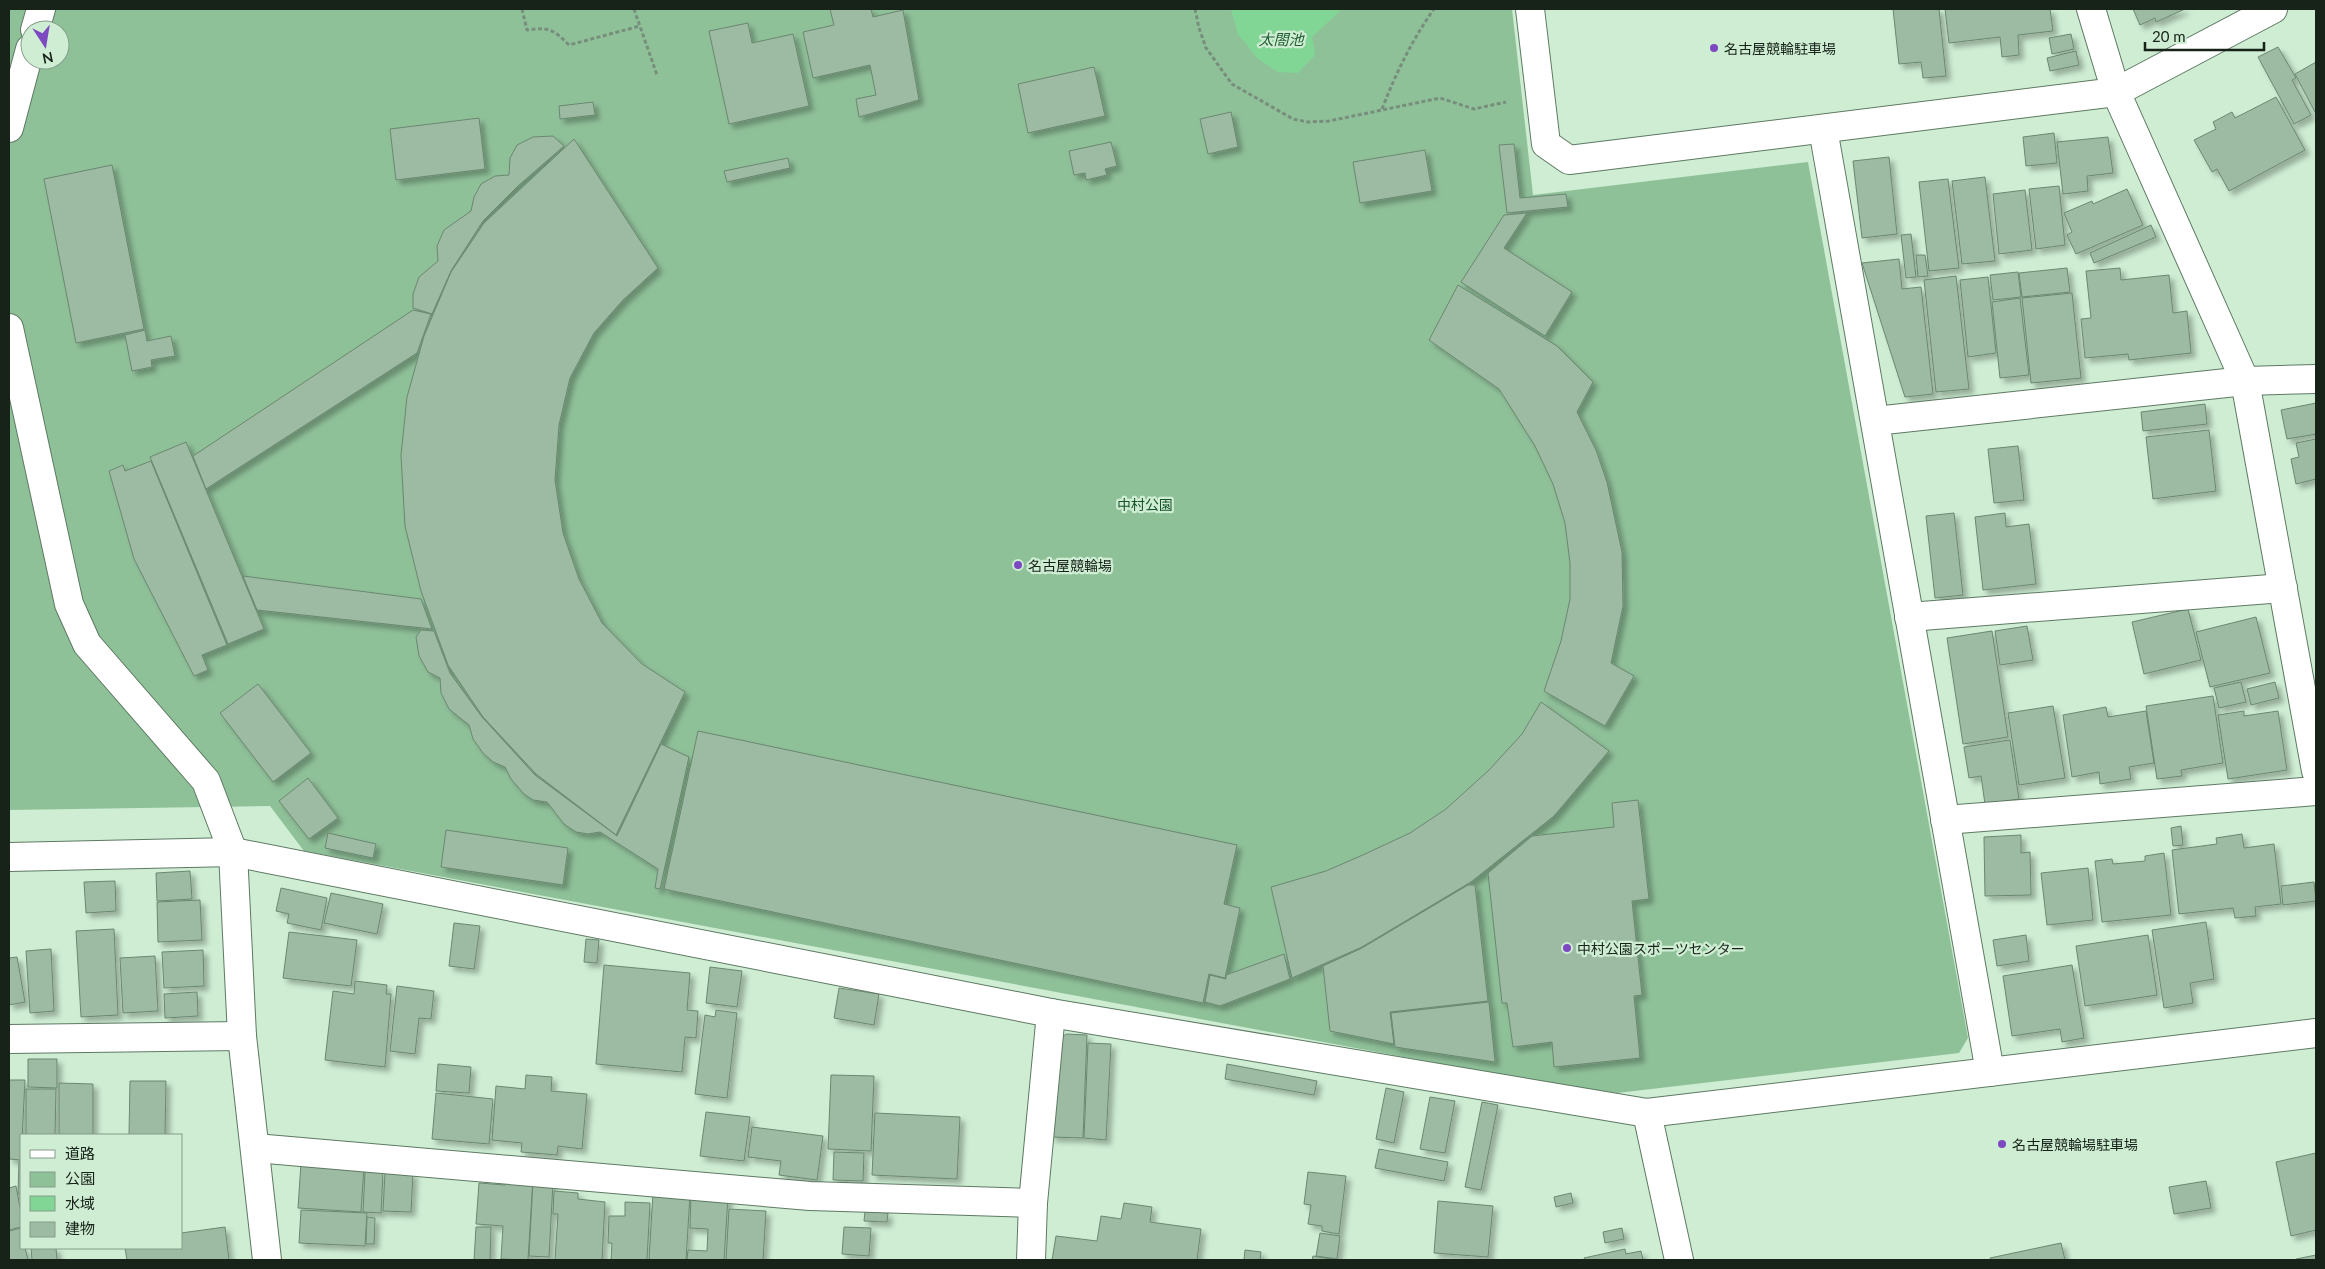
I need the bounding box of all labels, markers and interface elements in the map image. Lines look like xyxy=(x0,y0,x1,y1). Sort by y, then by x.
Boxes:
north arrow xyxy=(20,20,70,70)
scale bar xyxy=(2145,20,2264,52)
text: 20 m xyxy=(2152,27,2186,45)
water label: 太閤池 xyxy=(1258,30,1305,48)
place label: 名古屋競輪駐車場 xyxy=(1724,40,1836,57)
marker: 名古屋競輪駐車場 xyxy=(1708,42,1720,54)
text: N xyxy=(41,49,55,68)
park label: 中村公園 xyxy=(1117,496,1173,513)
place label: 名古屋競輪場 xyxy=(1028,557,1112,574)
marker: 名古屋競輪場 xyxy=(1012,559,1024,571)
place label: 中村公園スポーツセンター xyxy=(1577,940,1745,957)
marker: 中村公園スポーツセンター xyxy=(1561,942,1573,954)
legend xyxy=(20,1134,182,1249)
place label: 名古屋競輪場駐車場 xyxy=(2012,1136,2138,1153)
marker: 名古屋競輪場駐車場 xyxy=(1996,1138,2008,1150)
text: 道路 xyxy=(65,1144,95,1162)
text: 公園 xyxy=(65,1169,95,1187)
text: 水域 xyxy=(65,1194,95,1212)
text: 建物 xyxy=(65,1219,95,1237)

